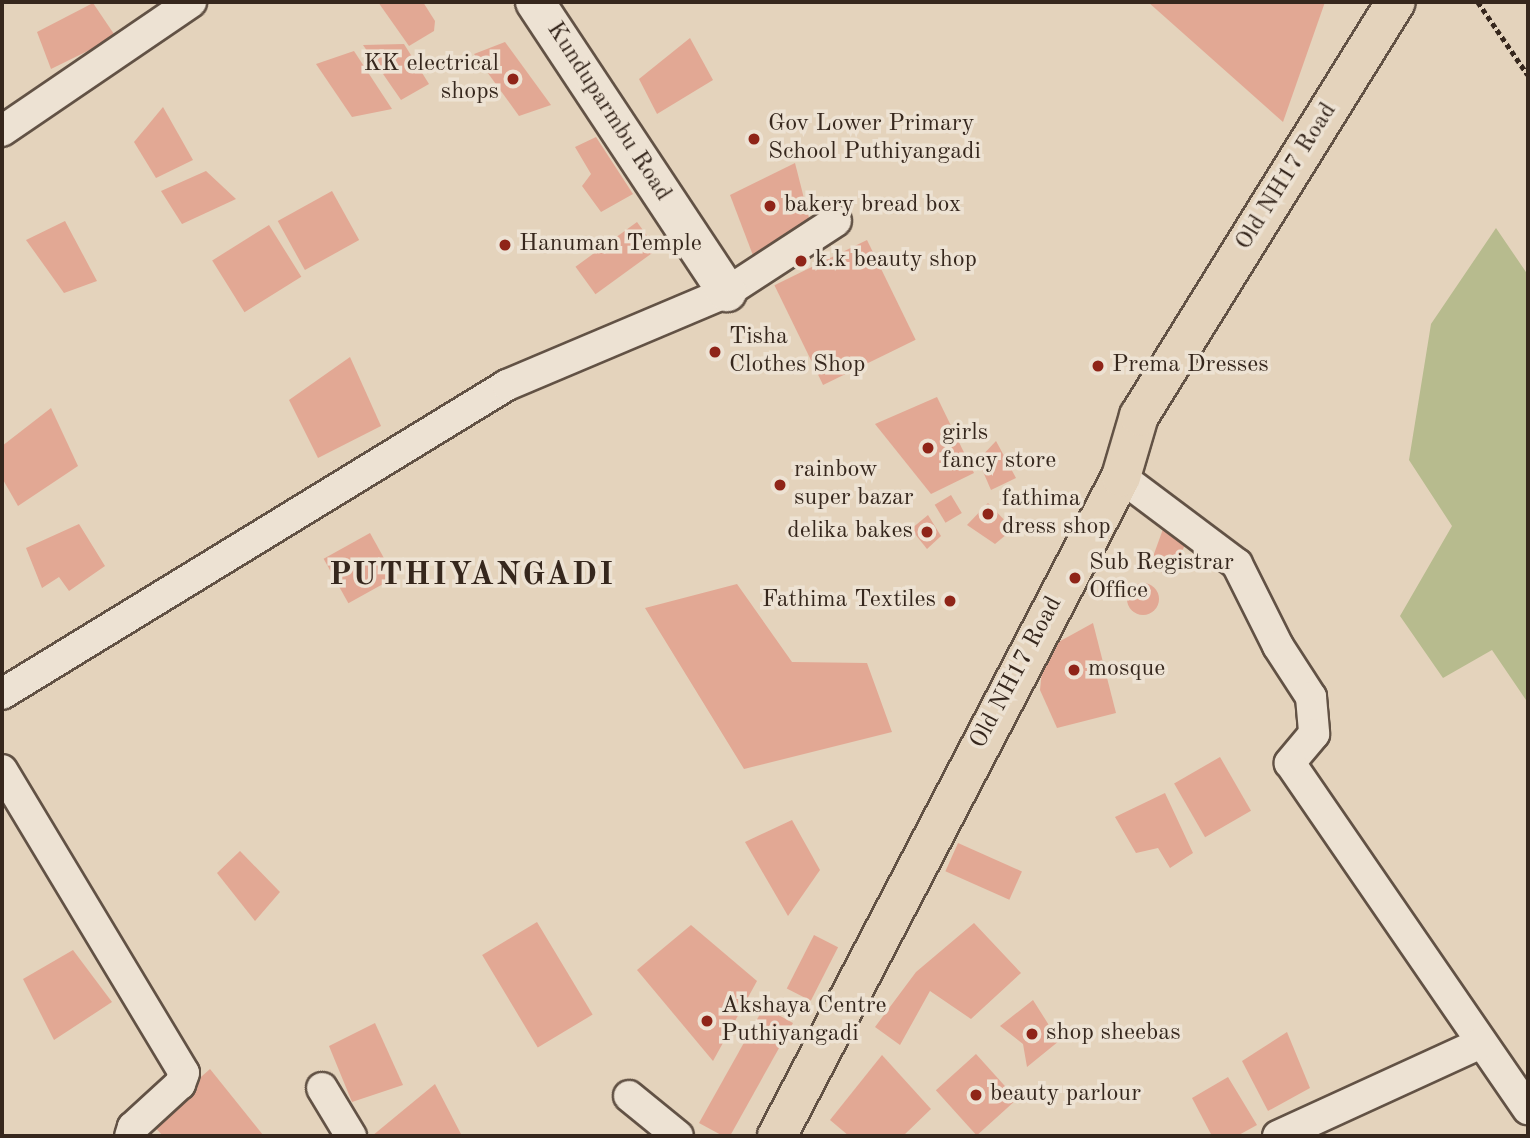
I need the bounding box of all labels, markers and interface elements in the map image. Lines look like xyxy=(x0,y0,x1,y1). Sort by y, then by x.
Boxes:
street label: Kunduparmbu Road xyxy=(539,17,677,207)
place label: KK electrical shops xyxy=(363,51,499,107)
marker: KK electrical shops xyxy=(505,71,521,87)
street label: Old NH17 Road xyxy=(1230,98,1344,256)
place label: Gov Lower Primary School Puthiyangadi xyxy=(768,111,981,167)
marker: Gov Lower Primary School Puthiyangadi xyxy=(746,131,762,147)
place label: bakery bread box xyxy=(784,192,961,220)
marker: bakery bread box xyxy=(762,198,778,214)
place label: Hanuman Temple xyxy=(519,231,702,259)
marker: Hanuman Temple xyxy=(497,237,513,253)
place label: k.k beauty shop xyxy=(815,247,977,275)
marker: k.k beauty shop xyxy=(793,253,809,269)
place label: Tisha Clothes Shop xyxy=(729,324,865,380)
marker: Tisha Clothes Shop xyxy=(707,344,723,360)
place label: Prema Dresses xyxy=(1112,352,1269,380)
marker: Prema Dresses xyxy=(1090,358,1106,374)
place label: girls fancy store xyxy=(942,420,1056,476)
marker: girls fancy store xyxy=(920,440,936,456)
place label: rainbow super bazar xyxy=(794,457,914,513)
marker: rainbow super bazar xyxy=(772,477,788,493)
place label: fathima dress shop xyxy=(1002,486,1111,542)
marker: fathima dress shop xyxy=(980,506,996,522)
place label: delika bakes xyxy=(787,518,913,546)
marker: delika bakes xyxy=(919,524,935,540)
place label: Sub Registrar Office xyxy=(1089,550,1234,606)
district label: PUTHIYANGADI xyxy=(330,557,614,595)
marker: Sub Registrar Office xyxy=(1067,570,1083,586)
place label: Fathima Textiles xyxy=(762,587,936,615)
street label: Old NH17 Road xyxy=(965,592,1069,754)
marker: Fathima Textiles xyxy=(942,593,958,609)
place label: mosque xyxy=(1088,656,1165,684)
marker: mosque xyxy=(1066,662,1082,678)
place label: Akshaya Centre Puthiyangadi xyxy=(721,993,887,1049)
marker: Akshaya Centre Puthiyangadi xyxy=(699,1013,715,1029)
place label: shop sheebas xyxy=(1046,1020,1181,1048)
marker: shop sheebas xyxy=(1024,1026,1040,1042)
place label: beauty parlour xyxy=(990,1081,1141,1109)
marker: beauty parlour xyxy=(968,1087,984,1103)

